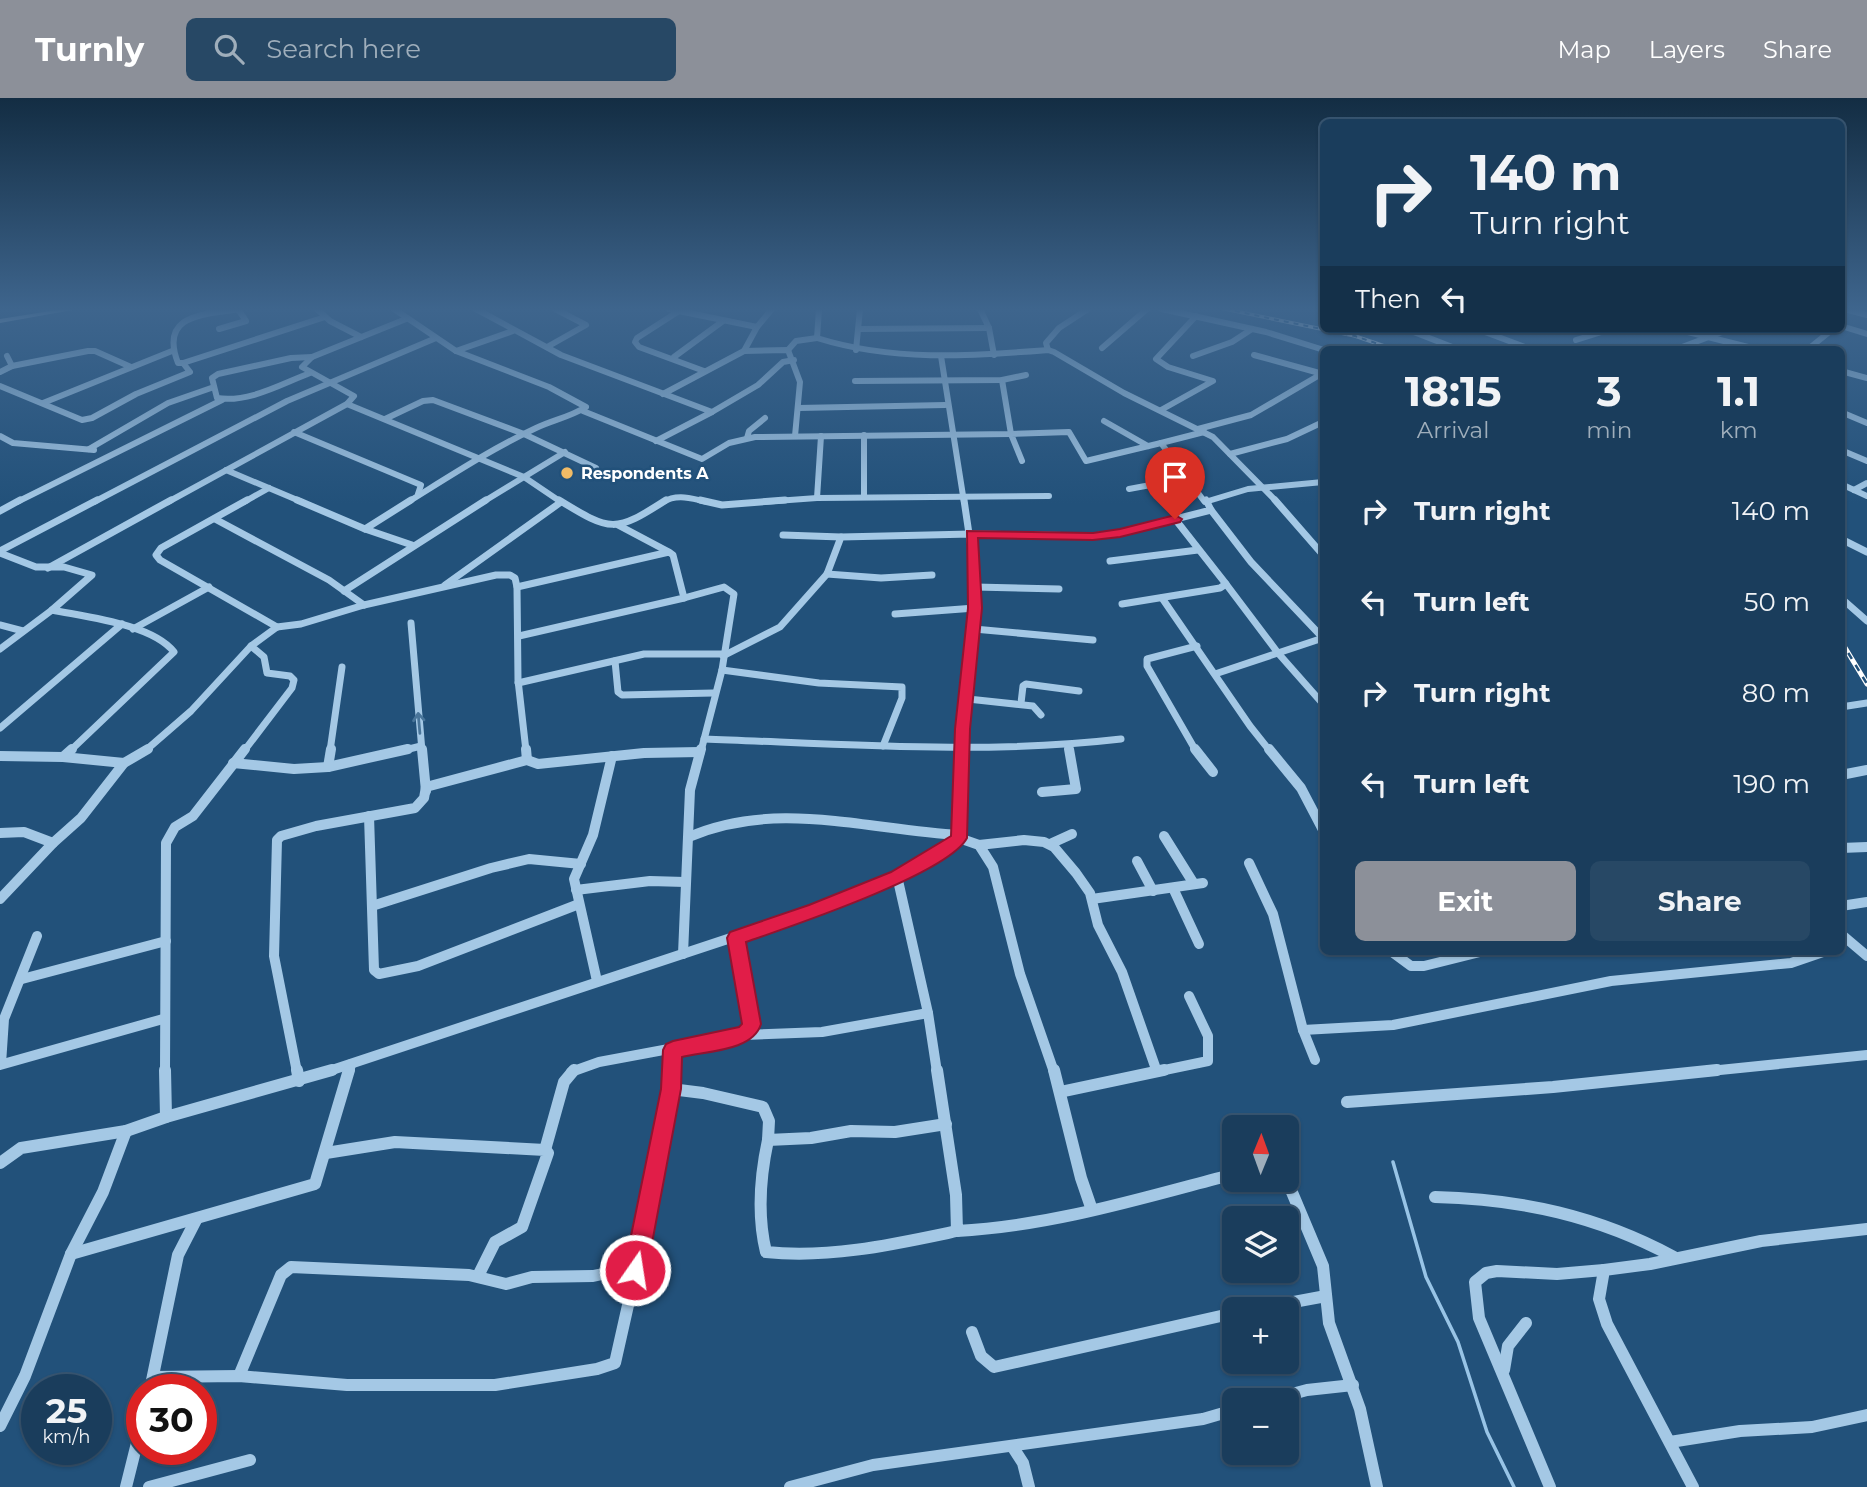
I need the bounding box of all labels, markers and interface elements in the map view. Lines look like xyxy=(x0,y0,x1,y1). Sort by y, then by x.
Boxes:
search box xyxy=(186,18,676,81)
text: Turnly xyxy=(35,29,144,69)
icon: search xyxy=(210,30,248,68)
text: Search here xyxy=(266,33,421,65)
text: Map xyxy=(1557,35,1611,64)
text: Layers xyxy=(1649,35,1725,64)
text: Share xyxy=(1763,35,1832,64)
text: 140 m xyxy=(1470,143,1622,202)
icon: right xyxy=(1355,147,1446,238)
text: Turn right xyxy=(1470,203,1630,242)
icon: left xyxy=(1435,280,1473,318)
text: Then xyxy=(1355,283,1421,315)
text: 18:15 xyxy=(1405,365,1501,417)
text: 3 xyxy=(1597,365,1622,417)
text: 1.1 xyxy=(1717,365,1760,417)
text: Arrival xyxy=(1417,416,1489,444)
text: min xyxy=(1586,416,1632,444)
text: km xyxy=(1720,416,1758,444)
pin xyxy=(1145,447,1205,519)
icon: arrive xyxy=(1156,458,1194,496)
place label: Respondents A xyxy=(581,464,709,483)
marker: Respondents A xyxy=(559,465,575,481)
icon: right xyxy=(1355,492,1393,530)
text: Turn right xyxy=(1414,495,1550,527)
text: 140 m xyxy=(1732,495,1810,527)
icon: left xyxy=(1355,583,1393,621)
text: Turn left xyxy=(1414,586,1530,618)
text: 50 m xyxy=(1744,586,1810,618)
icon: right xyxy=(1355,674,1393,712)
text: Turn right xyxy=(1414,677,1550,709)
text: 80 m xyxy=(1742,677,1810,709)
one-way arrow xyxy=(412,712,425,735)
icon: left xyxy=(1355,765,1393,803)
text: Turn left xyxy=(1414,768,1530,800)
text: 190 m xyxy=(1733,768,1810,800)
button: Exit xyxy=(1355,861,1576,941)
button: Share xyxy=(1590,861,1810,941)
north arrow xyxy=(1222,1115,1298,1192)
map controls xyxy=(1222,1115,1299,1465)
button: layers xyxy=(1222,1206,1299,1283)
position arrow xyxy=(598,1233,672,1307)
button: + xyxy=(1222,1297,1299,1374)
speed limit sign: 30 xyxy=(126,1374,217,1465)
button: − xyxy=(1222,1388,1299,1465)
text: 25 xyxy=(46,1389,87,1432)
text: km/h xyxy=(42,1426,91,1448)

